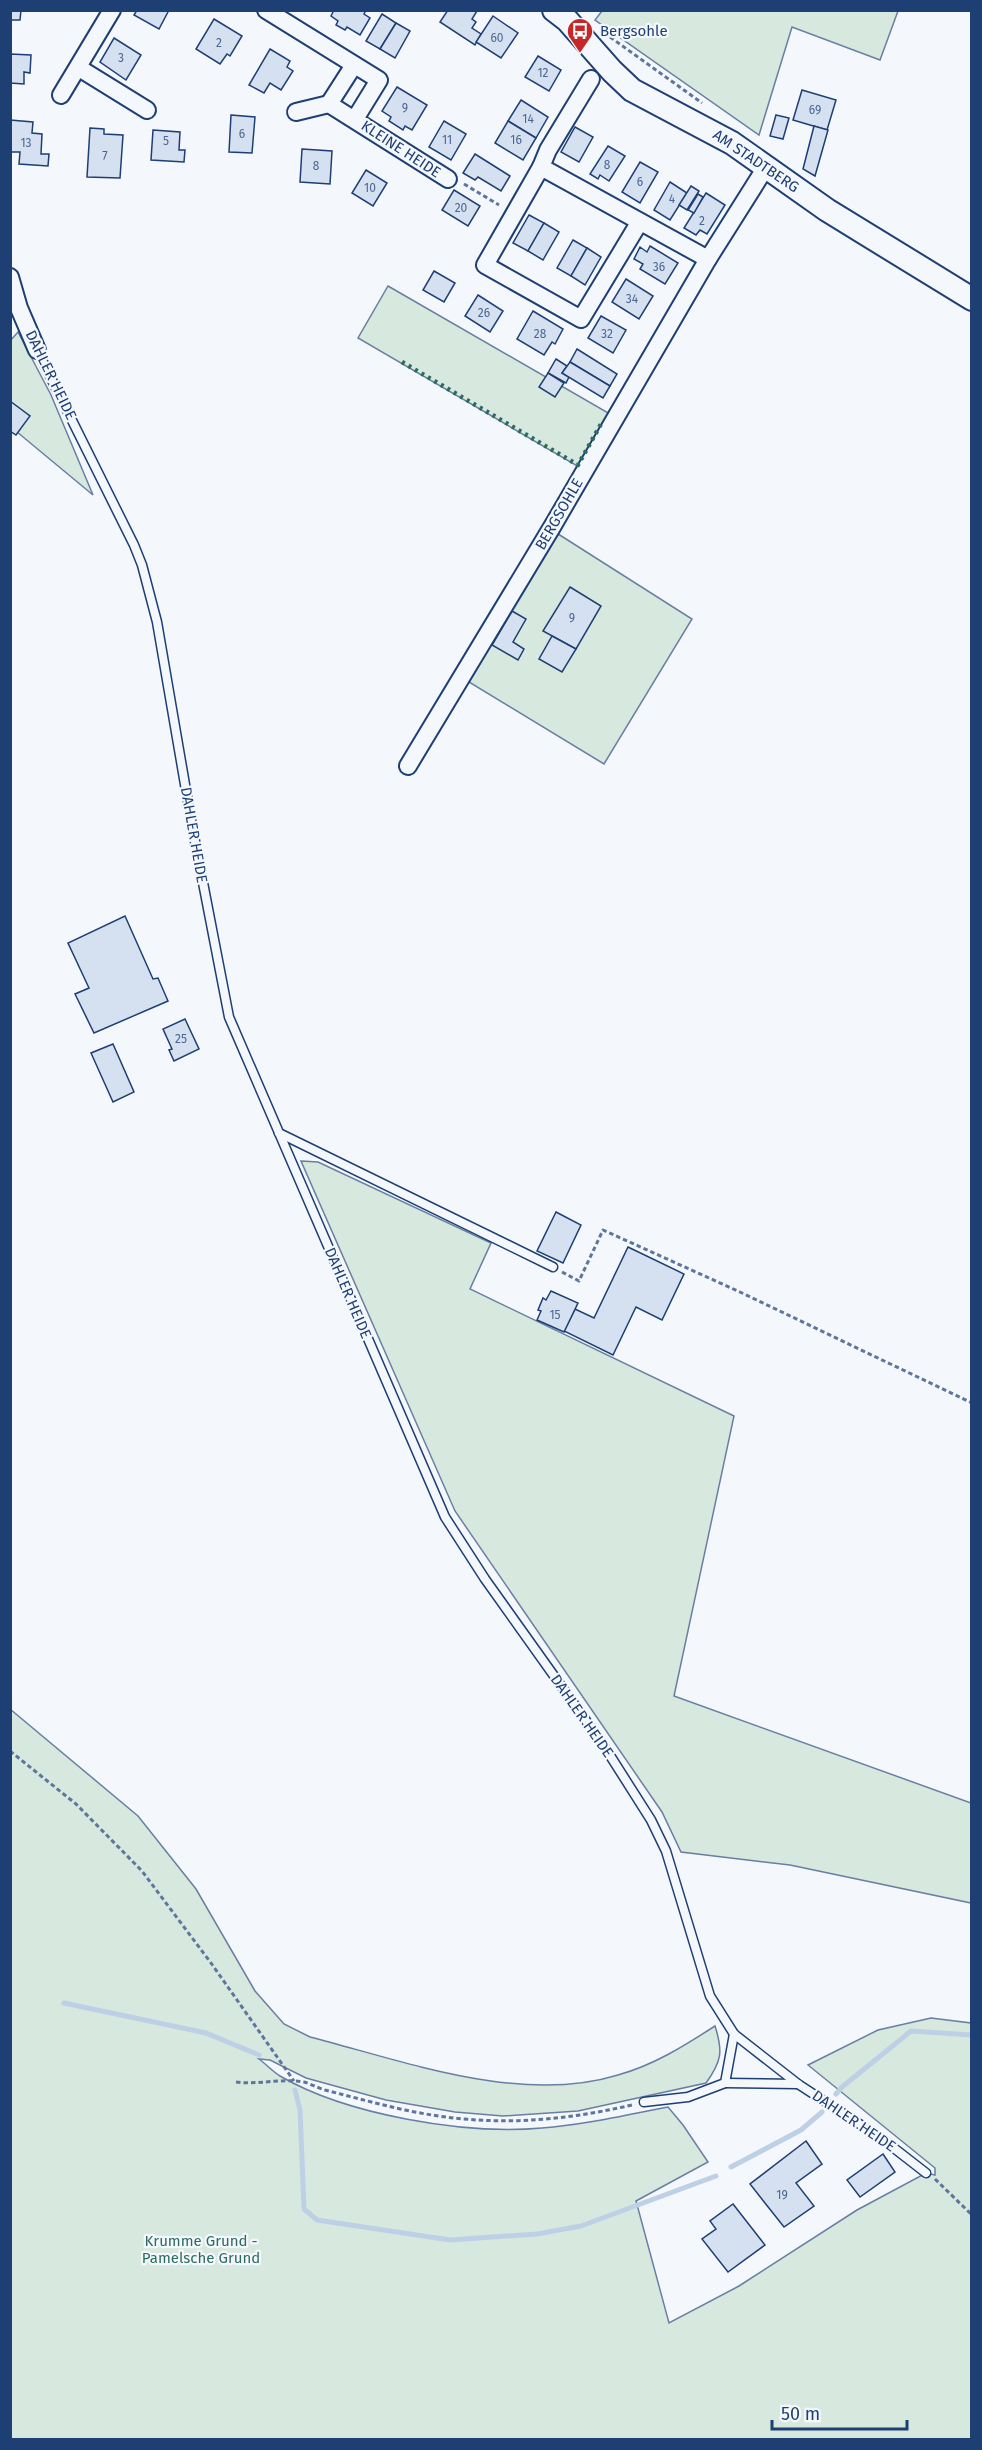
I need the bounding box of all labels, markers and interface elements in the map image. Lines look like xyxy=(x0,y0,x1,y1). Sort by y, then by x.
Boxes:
bus stop icon: Bergsohle xyxy=(565,16,595,54)
place label: Bergsohle xyxy=(600,22,668,40)
house number: 60 xyxy=(490,31,504,45)
house number: 2 xyxy=(216,36,222,50)
house number: 3 xyxy=(118,51,124,65)
house number: 12 xyxy=(537,66,549,80)
house number: 9 xyxy=(402,101,408,115)
house number: 69 xyxy=(809,103,821,117)
house number: 14 xyxy=(522,112,534,126)
street label: KLEINE HEIDE xyxy=(358,117,444,181)
street label: AM STADTBERG xyxy=(709,126,803,196)
house number: 6 xyxy=(239,127,245,141)
house number: 11 xyxy=(442,133,452,147)
house number: 16 xyxy=(510,133,522,147)
house number: 5 xyxy=(163,134,169,148)
house number: 13 xyxy=(20,136,32,150)
house number: 7 xyxy=(102,149,108,163)
house number: 8 xyxy=(604,158,611,172)
house number: 8 xyxy=(313,159,320,173)
house number: 6 xyxy=(637,175,643,189)
house number: 10 xyxy=(364,181,376,195)
house number: 4 xyxy=(669,192,676,206)
house number: 20 xyxy=(455,201,468,215)
house number: 2 xyxy=(699,214,705,228)
house number: 36 xyxy=(653,260,665,274)
house number: 34 xyxy=(626,292,639,306)
house number: 26 xyxy=(478,306,490,320)
street label: DAHLER HEIDE xyxy=(22,327,80,423)
house number: 28 xyxy=(534,327,547,341)
house number: 32 xyxy=(601,327,613,341)
street label: BERGSOHLE xyxy=(531,475,587,553)
house number: 9 xyxy=(569,611,575,625)
street label: DAHLER HEIDE xyxy=(177,786,211,884)
house number: 25 xyxy=(175,1032,187,1046)
street label: DAHLER HEIDE xyxy=(321,1245,375,1341)
house number: 15 xyxy=(549,1308,561,1322)
street label: DAHLER HEIDE xyxy=(547,1671,617,1761)
street label: DAHLER HEIDE xyxy=(809,2086,899,2156)
house number: 19 xyxy=(776,2188,788,2202)
park label: Krumme Grund - Pamelsche Grund xyxy=(142,2232,260,2267)
scale bar xyxy=(772,2393,907,2431)
text: 50 m xyxy=(781,2403,820,2425)

